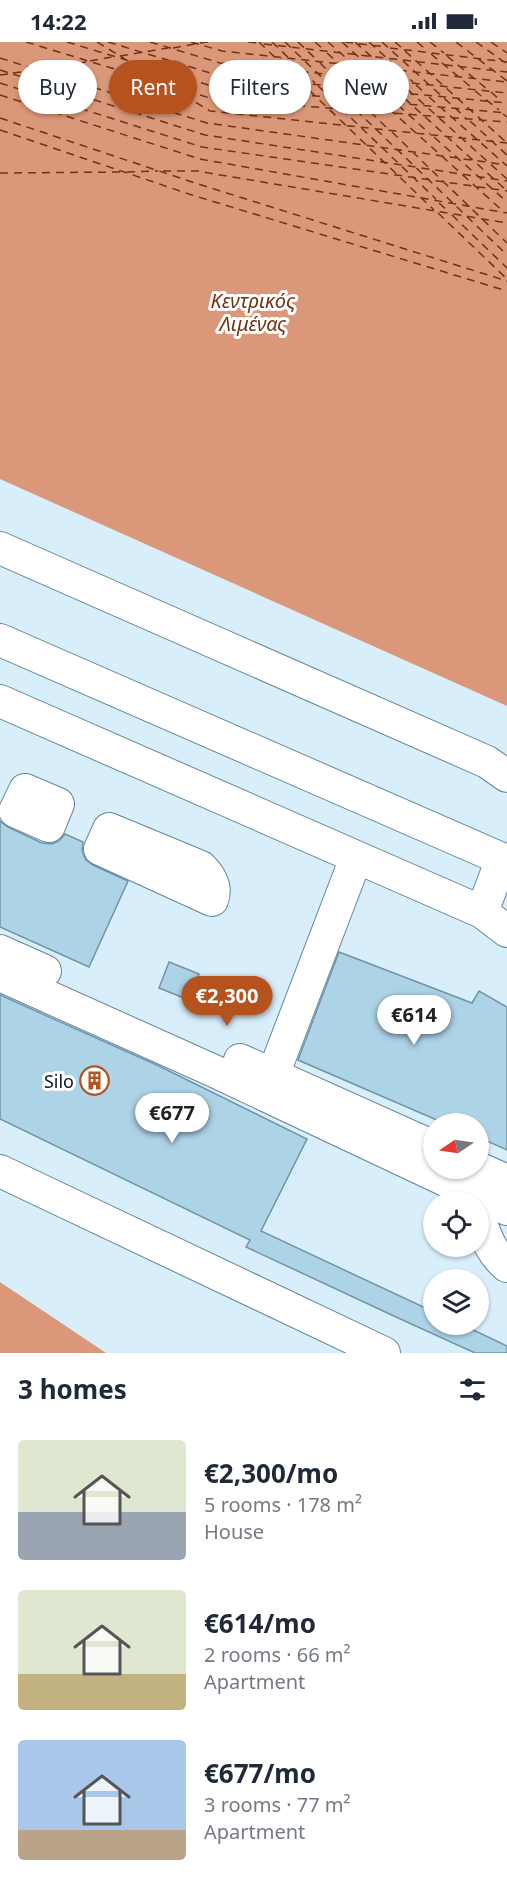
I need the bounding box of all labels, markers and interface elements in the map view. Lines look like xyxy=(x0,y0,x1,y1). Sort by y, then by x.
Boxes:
text: 14:22 xyxy=(30,6,87,36)
chip: Buy xyxy=(18,60,97,114)
chip: Rent xyxy=(109,60,197,114)
chip: Filters xyxy=(209,60,311,114)
chip: New xyxy=(323,60,409,114)
water label: Κεντρικός Λιμένας xyxy=(211,287,296,337)
pin: €2,300 xyxy=(178,976,276,1027)
text: €2,300 xyxy=(196,982,258,1009)
pin: €614 xyxy=(378,995,450,1046)
text: €614 xyxy=(391,1001,437,1028)
building icon: Silo xyxy=(79,1065,111,1097)
place label: Silo xyxy=(44,1069,74,1093)
pin: €677 xyxy=(136,1093,208,1144)
text: €677 xyxy=(149,1099,195,1126)
north arrow xyxy=(423,1113,489,1179)
map controls xyxy=(423,1113,489,1335)
button: locate xyxy=(423,1191,489,1257)
button: layers xyxy=(423,1269,489,1335)
text: 3 homes xyxy=(18,1371,127,1407)
icon: filters xyxy=(456,1373,489,1406)
text: €2,300/mo xyxy=(204,1455,338,1491)
icon: home xyxy=(66,1464,138,1536)
text: 5 rooms · 178 m² xyxy=(204,1491,362,1518)
text: House xyxy=(204,1518,264,1545)
text: €614/mo xyxy=(204,1605,316,1641)
icon: home xyxy=(66,1614,138,1686)
text: 2 rooms · 66 m² xyxy=(204,1641,351,1668)
text: Apartment xyxy=(204,1668,305,1695)
text: €677/mo xyxy=(204,1755,316,1791)
icon: home xyxy=(66,1764,138,1836)
text: 3 rooms · 77 m² xyxy=(204,1791,351,1818)
text: Apartment xyxy=(204,1818,305,1845)

